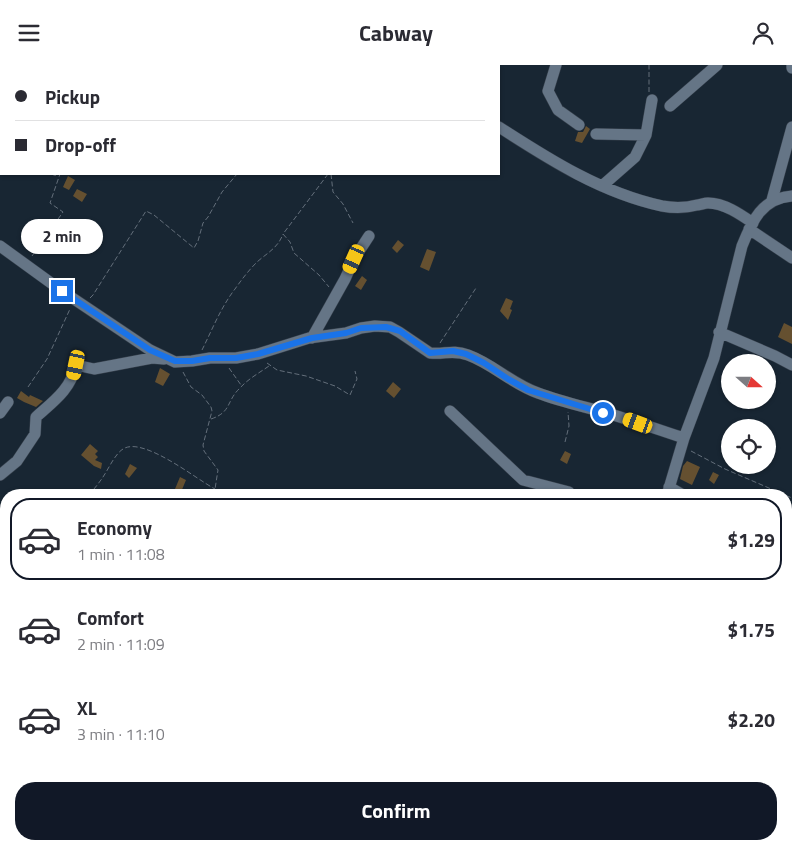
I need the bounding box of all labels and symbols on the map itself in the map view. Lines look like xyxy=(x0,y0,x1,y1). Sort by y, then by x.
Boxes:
callout: 2 min xyxy=(21,219,103,253)
car xyxy=(341,242,366,276)
route end xyxy=(51,280,73,302)
car xyxy=(65,349,86,381)
north arrow xyxy=(721,354,776,409)
route start xyxy=(592,402,614,424)
car xyxy=(621,411,654,435)

